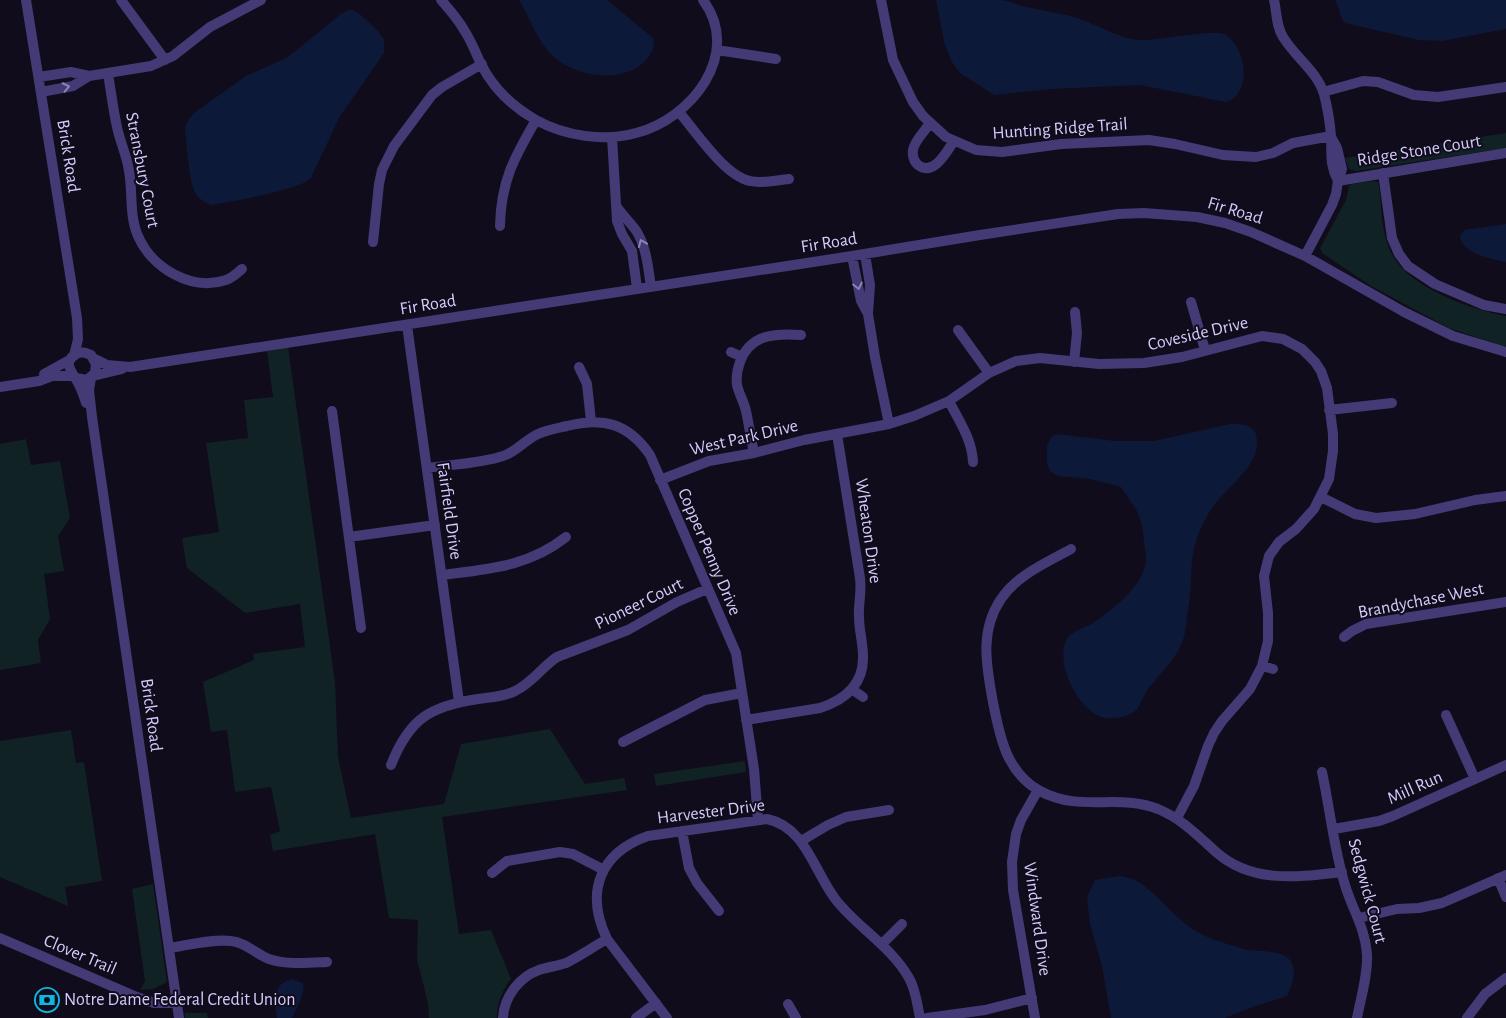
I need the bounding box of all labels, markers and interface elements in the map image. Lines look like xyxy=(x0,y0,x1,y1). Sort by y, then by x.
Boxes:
one-way arrow xyxy=(62,82,70,93)
street label: Stransbury Court xyxy=(122,111,162,230)
street label: Hunting Ridge Trail xyxy=(992,115,1128,143)
street label: Brick Road xyxy=(53,118,83,194)
street label: Ridge Stone Court xyxy=(1356,132,1483,170)
street label: Fir Road xyxy=(1205,194,1265,228)
street label: Fir Road xyxy=(800,230,858,256)
one-way arrow xyxy=(637,239,648,248)
one-way arrow xyxy=(852,281,863,290)
street label: Fir Road xyxy=(399,292,457,318)
street label: Coveside Drive xyxy=(1146,314,1250,354)
street label: West Park Drive xyxy=(688,417,800,459)
street label: Fairfield Drive xyxy=(433,461,465,561)
street label: Wheaton Drive xyxy=(852,477,884,585)
street label: Copper Penny Drive xyxy=(674,486,744,618)
street label: Pioneer Court xyxy=(592,575,686,633)
street label: Brandychase West xyxy=(1357,580,1486,622)
street label: Brick Road xyxy=(137,677,165,753)
street label: Mill Run xyxy=(1385,768,1445,808)
street label: Harvester Drive xyxy=(656,796,766,828)
street label: Sedgwick Court xyxy=(1344,837,1390,946)
street label: Windward Drive xyxy=(1020,861,1054,977)
street label: Clover Trail xyxy=(41,932,119,978)
bank icon: Notre Dame Federal Credit Union xyxy=(34,987,60,1013)
place label: Notre Dame Federal Credit Union xyxy=(64,991,295,1009)

